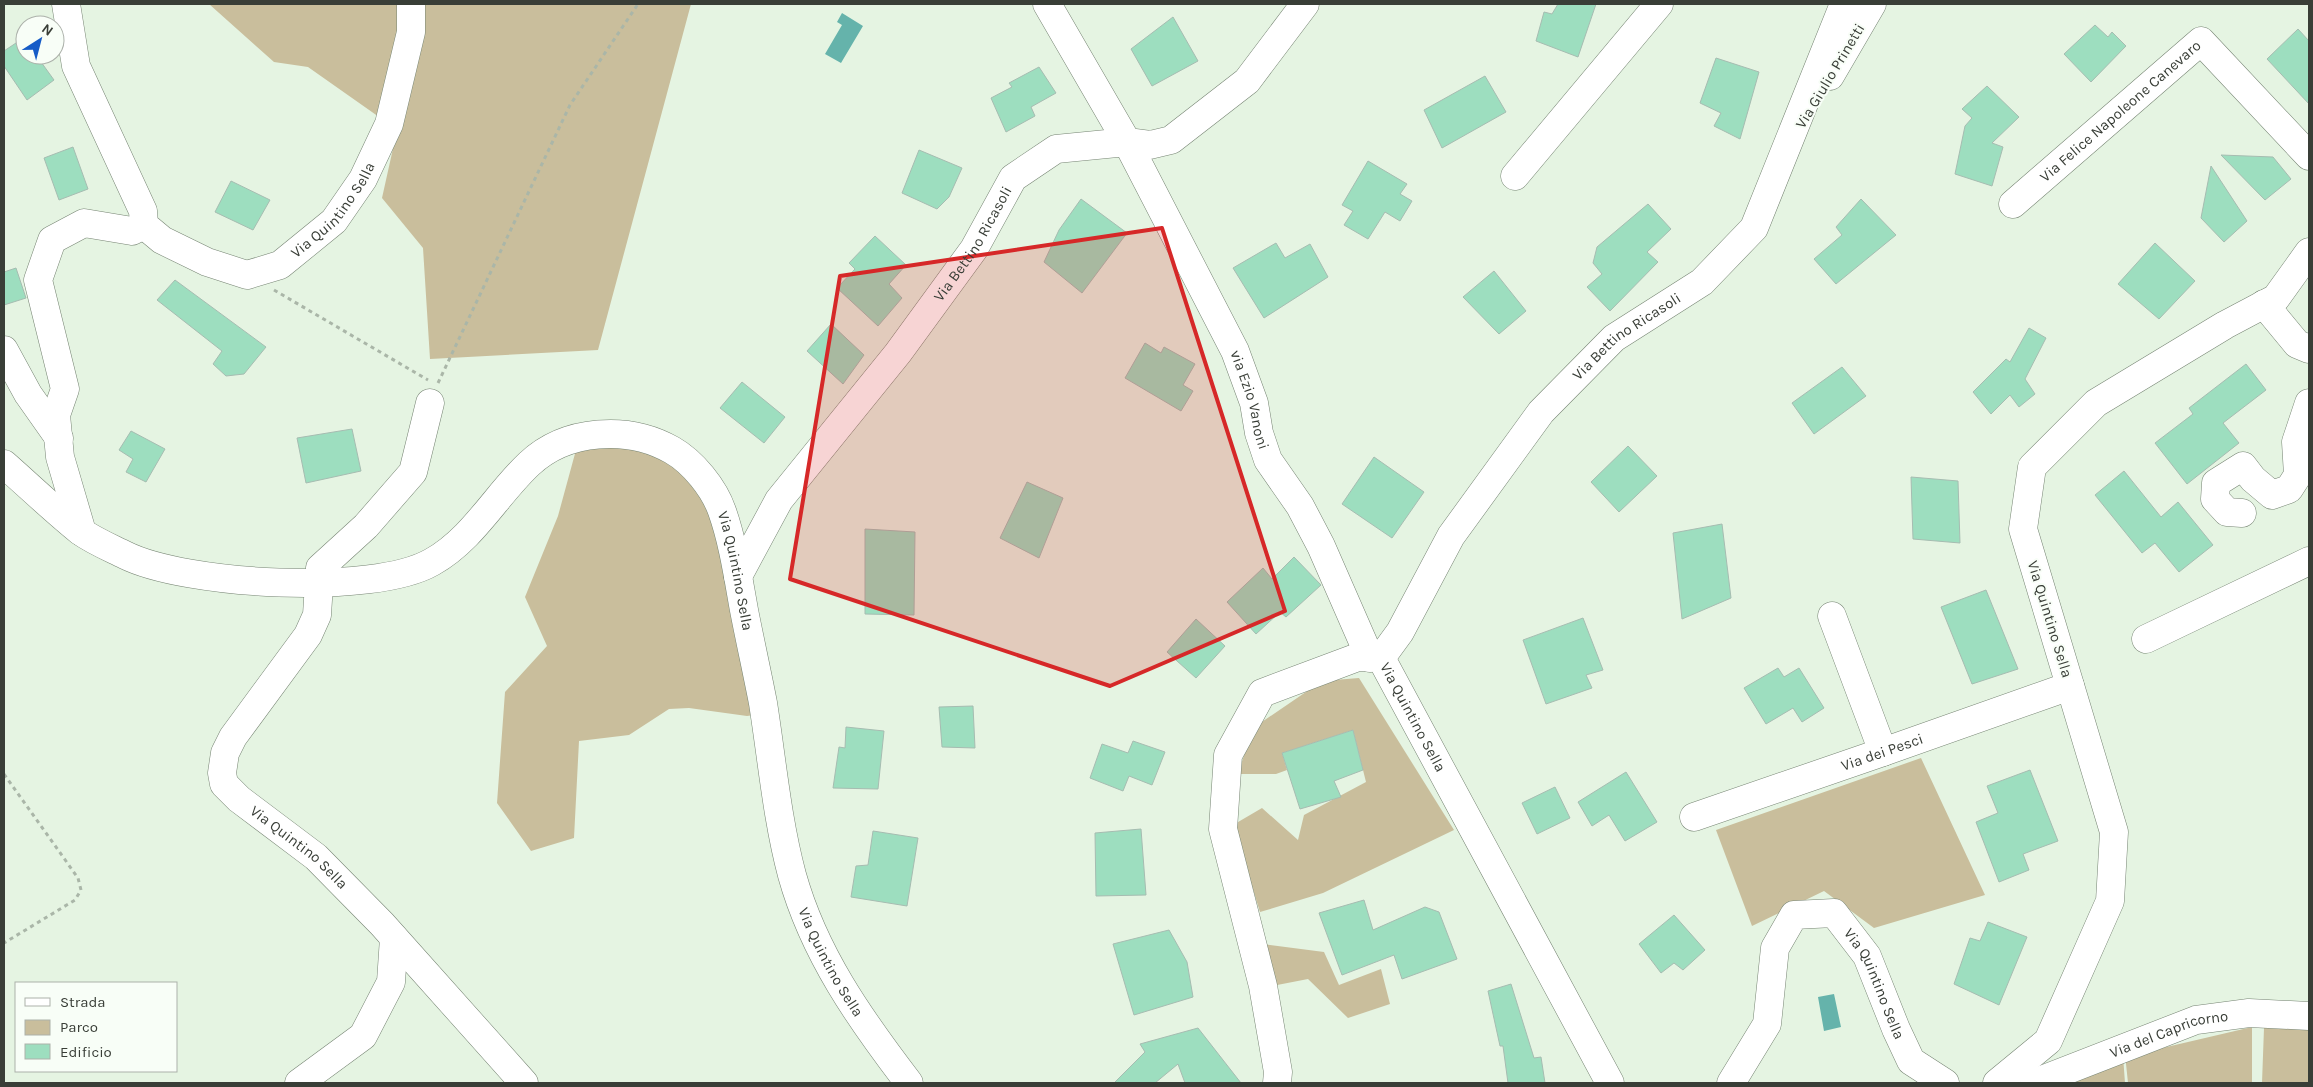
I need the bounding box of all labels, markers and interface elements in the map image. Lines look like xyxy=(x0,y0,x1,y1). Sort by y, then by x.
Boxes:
north arrow xyxy=(15,15,65,65)
text: N xyxy=(38,20,56,40)
street label: Via Giulio Prinetti xyxy=(1792,20,1868,132)
street label: Via Felice Napoleone Canevaro xyxy=(2036,36,2204,186)
street label: Via Quintino Sella xyxy=(287,159,379,262)
street label: Via Bettino Ricasoli xyxy=(930,183,1016,305)
street label: Via Bettino Ricasoli xyxy=(1569,289,1684,384)
street label: via Ezio Vanoni xyxy=(1227,348,1273,452)
street label: Via Quintino Sella xyxy=(714,509,757,632)
street label: Via Quintino Sella xyxy=(2024,558,2076,680)
street label: Via Quintino Sella xyxy=(1376,659,1450,775)
street label: Via dei Pesci xyxy=(1839,730,1926,775)
street label: Via Quintino Sella xyxy=(246,802,351,893)
street label: Via Quintino Sella xyxy=(794,905,867,1020)
street label: Via Quintino Sella xyxy=(1840,925,1909,1042)
legend xyxy=(15,982,178,1072)
text: Strada xyxy=(60,993,106,1011)
street label: Via del Capricorno xyxy=(2107,1007,2229,1062)
text: Parco xyxy=(60,1018,98,1036)
text: Edificio xyxy=(60,1043,112,1061)

